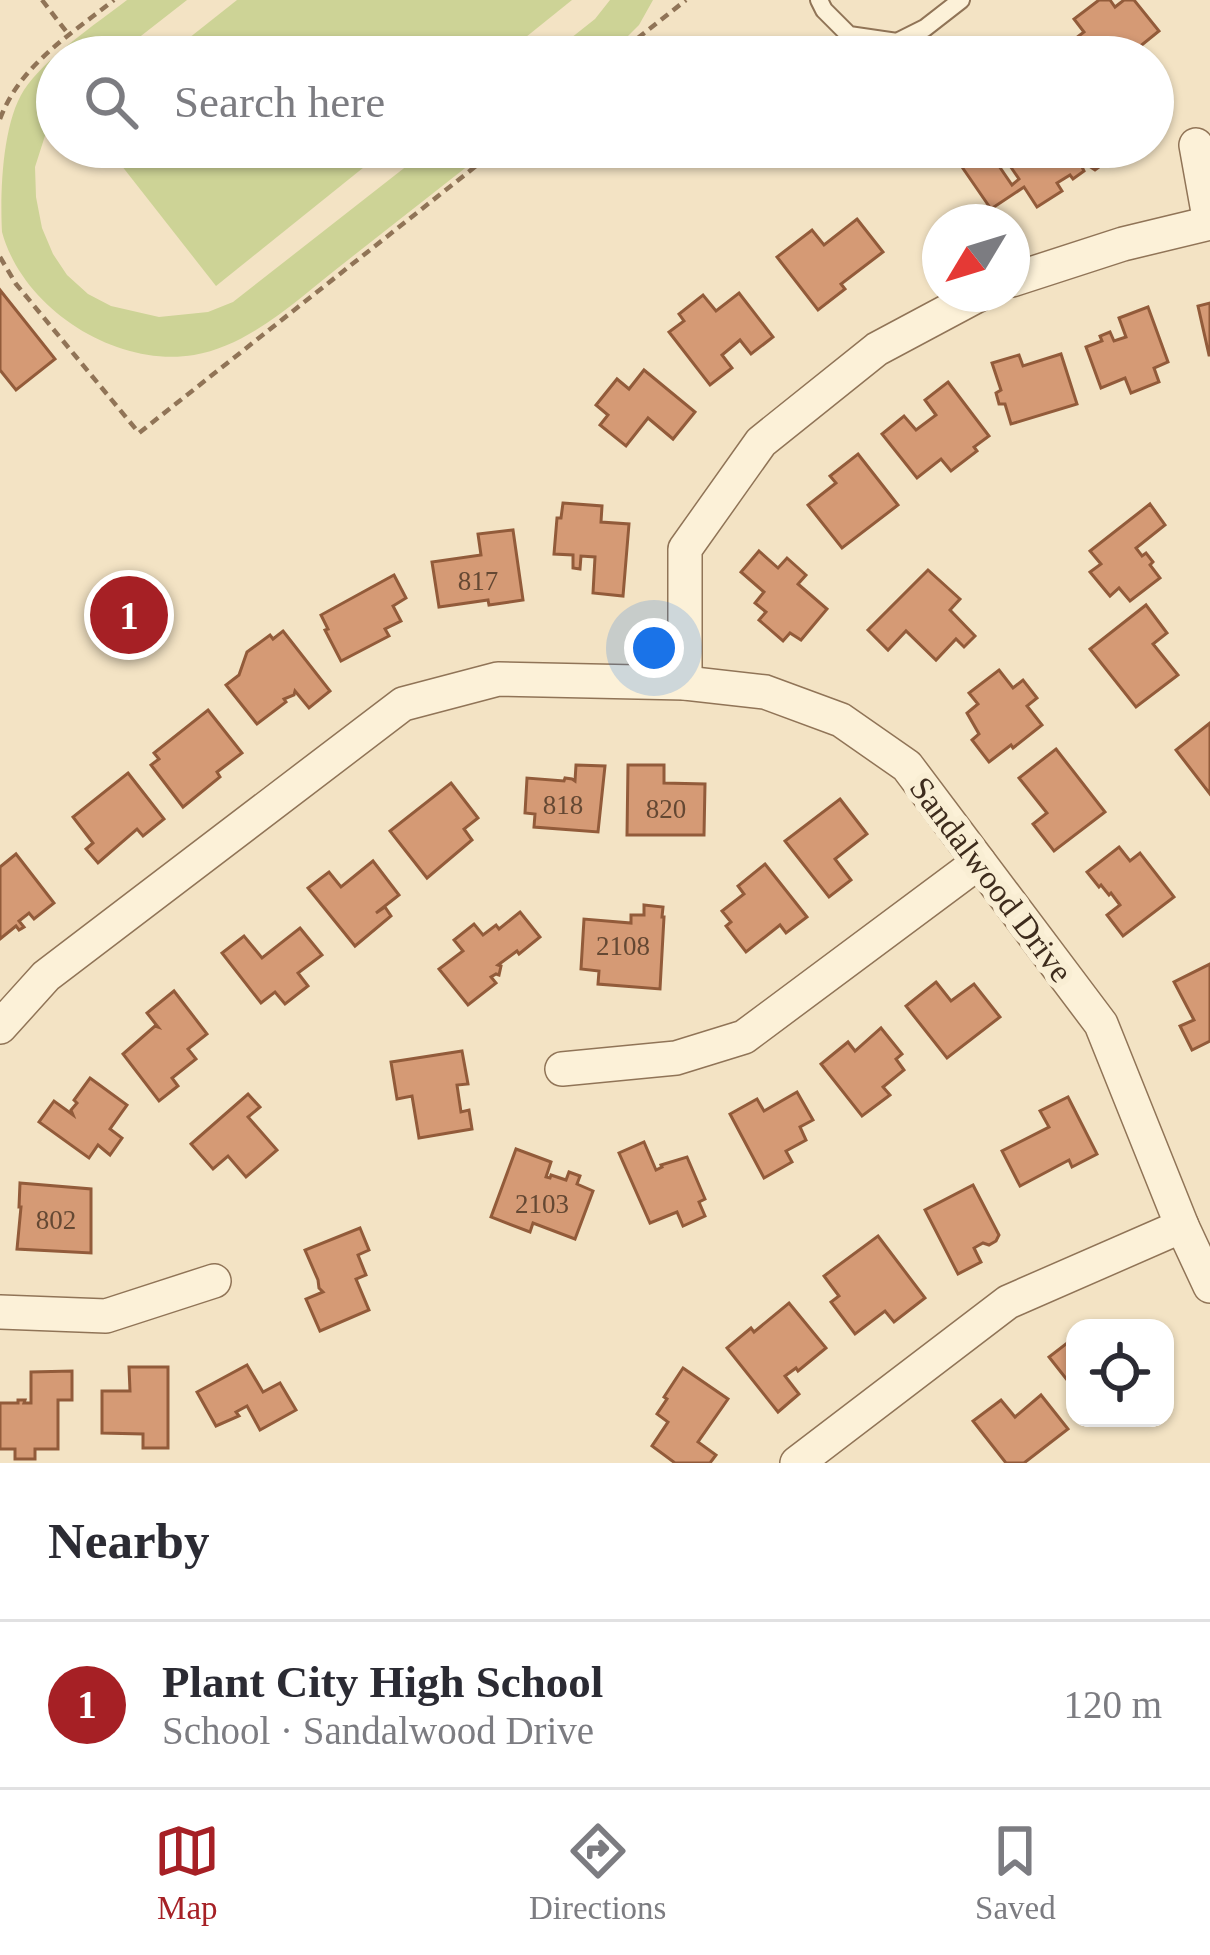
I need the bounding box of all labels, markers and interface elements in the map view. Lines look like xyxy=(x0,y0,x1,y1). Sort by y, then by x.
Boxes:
search box xyxy=(36,36,1174,168)
icon: search xyxy=(78,69,144,135)
text: Search here xyxy=(174,77,385,127)
north arrow xyxy=(922,204,1030,312)
house number: 817 xyxy=(458,566,498,596)
pin: 1 xyxy=(90,570,168,660)
your location xyxy=(624,618,684,678)
street label: Sandalwood Drive xyxy=(903,770,1080,989)
house number: 818 xyxy=(543,790,583,820)
house number: 820 xyxy=(646,794,686,824)
house number: 2108 xyxy=(596,931,650,961)
house number: 2103 xyxy=(515,1189,569,1219)
house number: 802 xyxy=(36,1205,76,1235)
map controls xyxy=(1066,1319,1174,1427)
button: locate xyxy=(1066,1319,1174,1427)
text: Nearby xyxy=(48,1513,209,1569)
text: Plant City High School xyxy=(162,1657,603,1707)
text: 1 xyxy=(77,1683,97,1726)
text: 120 m xyxy=(1063,1683,1162,1726)
text: School · Sandalwood Drive xyxy=(162,1709,594,1752)
tab: Map xyxy=(154,1818,220,1927)
tab: Directions xyxy=(529,1818,666,1927)
tab: Saved xyxy=(975,1818,1056,1927)

